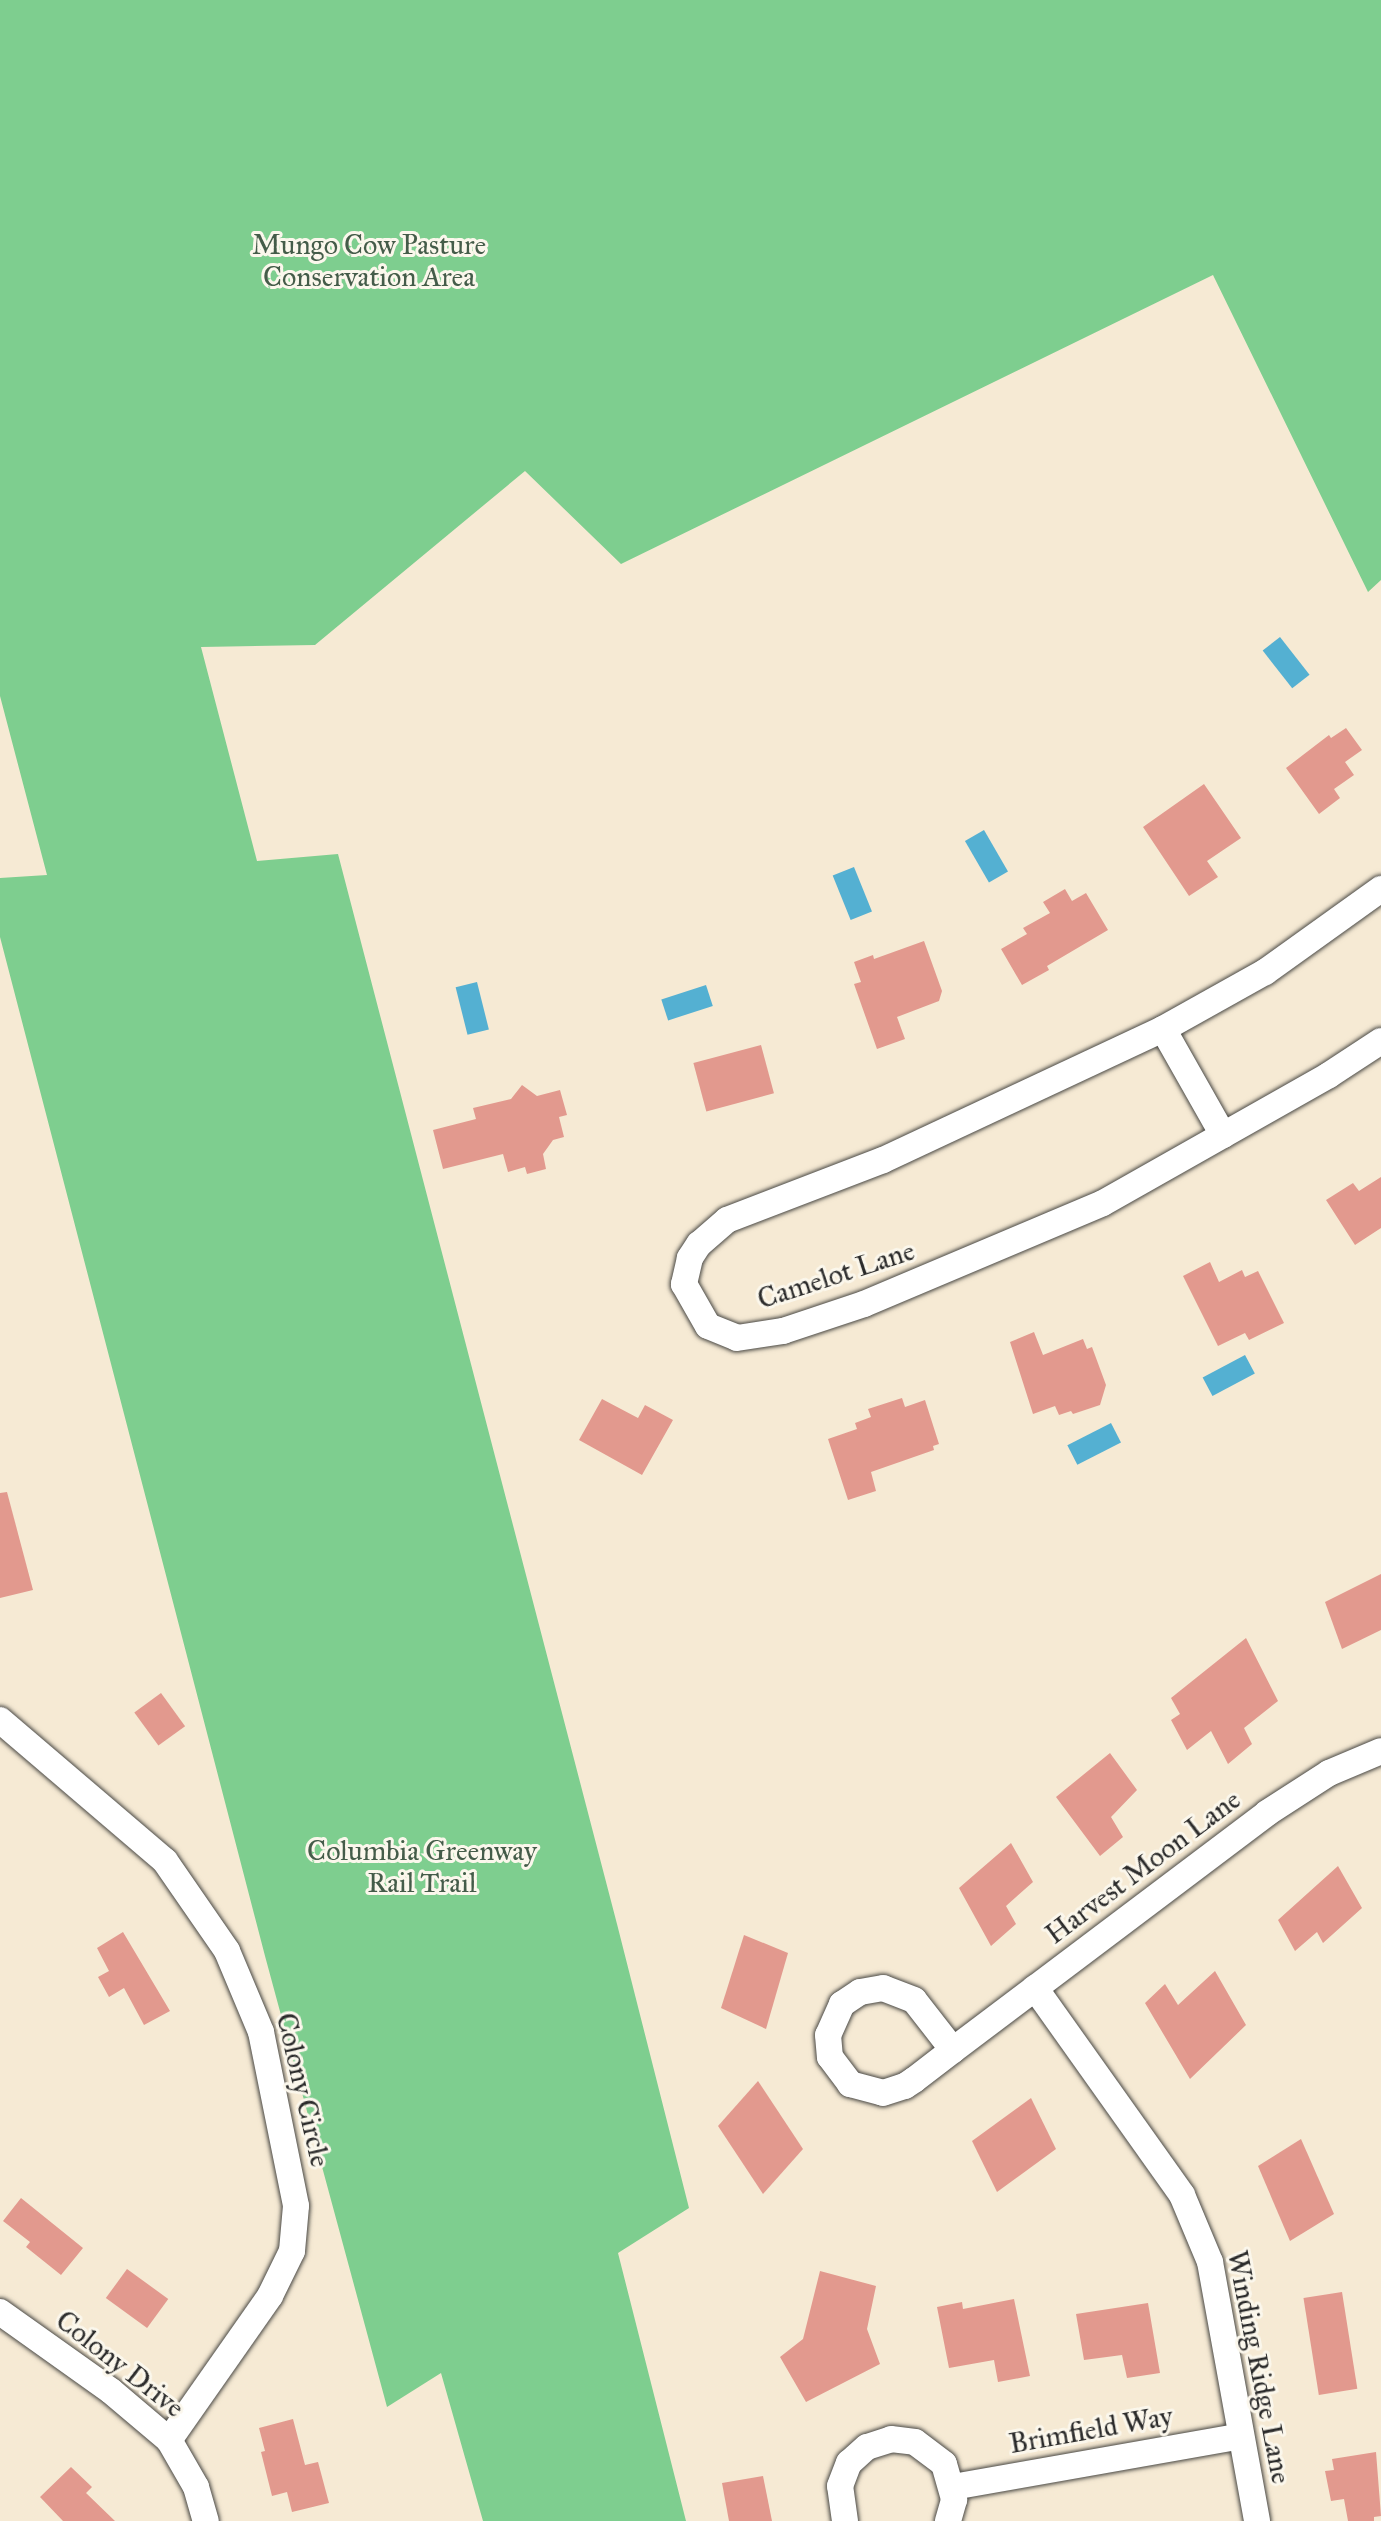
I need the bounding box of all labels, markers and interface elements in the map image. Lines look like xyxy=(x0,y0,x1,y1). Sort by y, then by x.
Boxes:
park label: Mungo Cow Pasture Conservation Area xyxy=(252,228,486,294)
street label: Camelot Lane xyxy=(753,1234,919,1316)
street label: Harvest Moon Lane xyxy=(1039,1783,1247,1951)
park label: Columbia Greenway Rail Trail xyxy=(307,1834,537,1900)
street label: Colony Circle xyxy=(269,2010,337,2170)
street label: Winding Ridge Lane xyxy=(1220,2248,1298,2486)
street label: Colony Drive xyxy=(49,2303,191,2425)
street label: Brimfield Way xyxy=(1007,2399,1175,2461)

